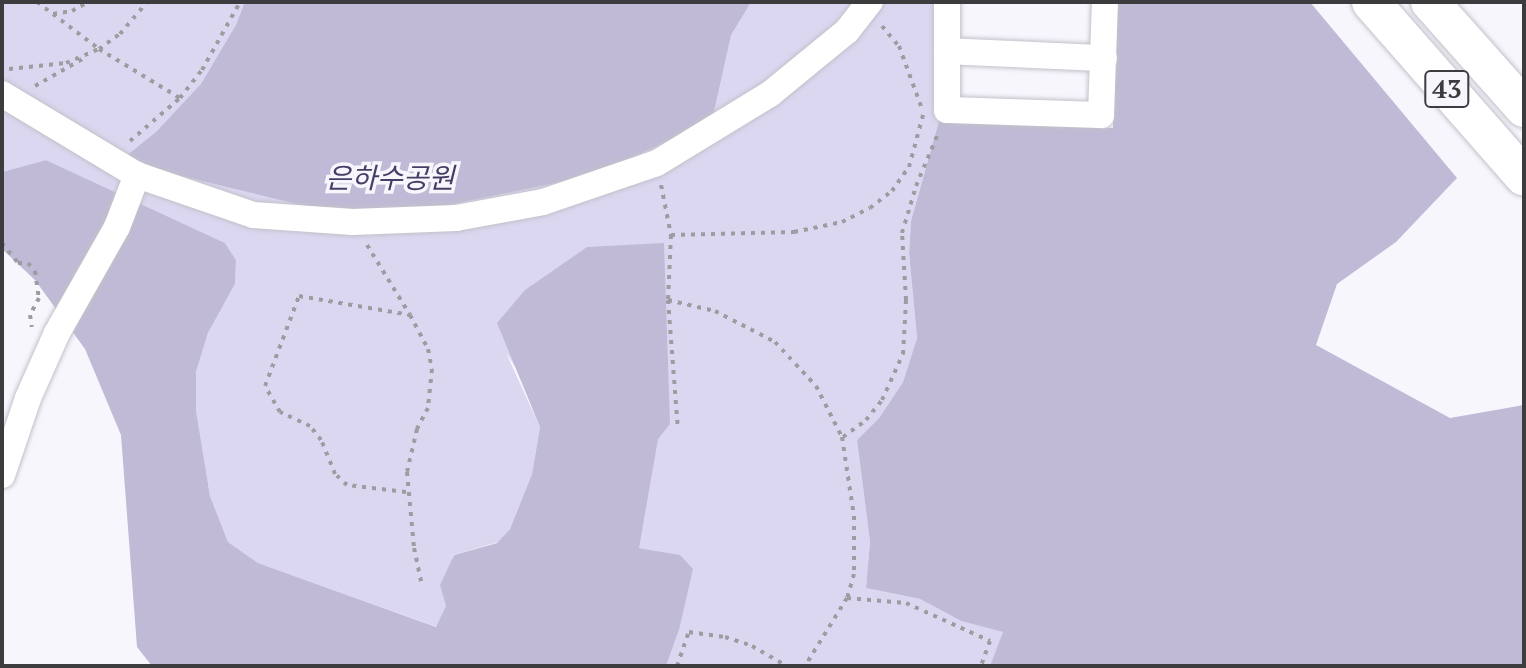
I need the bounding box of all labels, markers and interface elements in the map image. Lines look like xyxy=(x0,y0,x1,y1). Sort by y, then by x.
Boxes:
road number: 43 xyxy=(1423,67,1471,111)
park label: 은하수공원 xyxy=(326,161,454,195)

